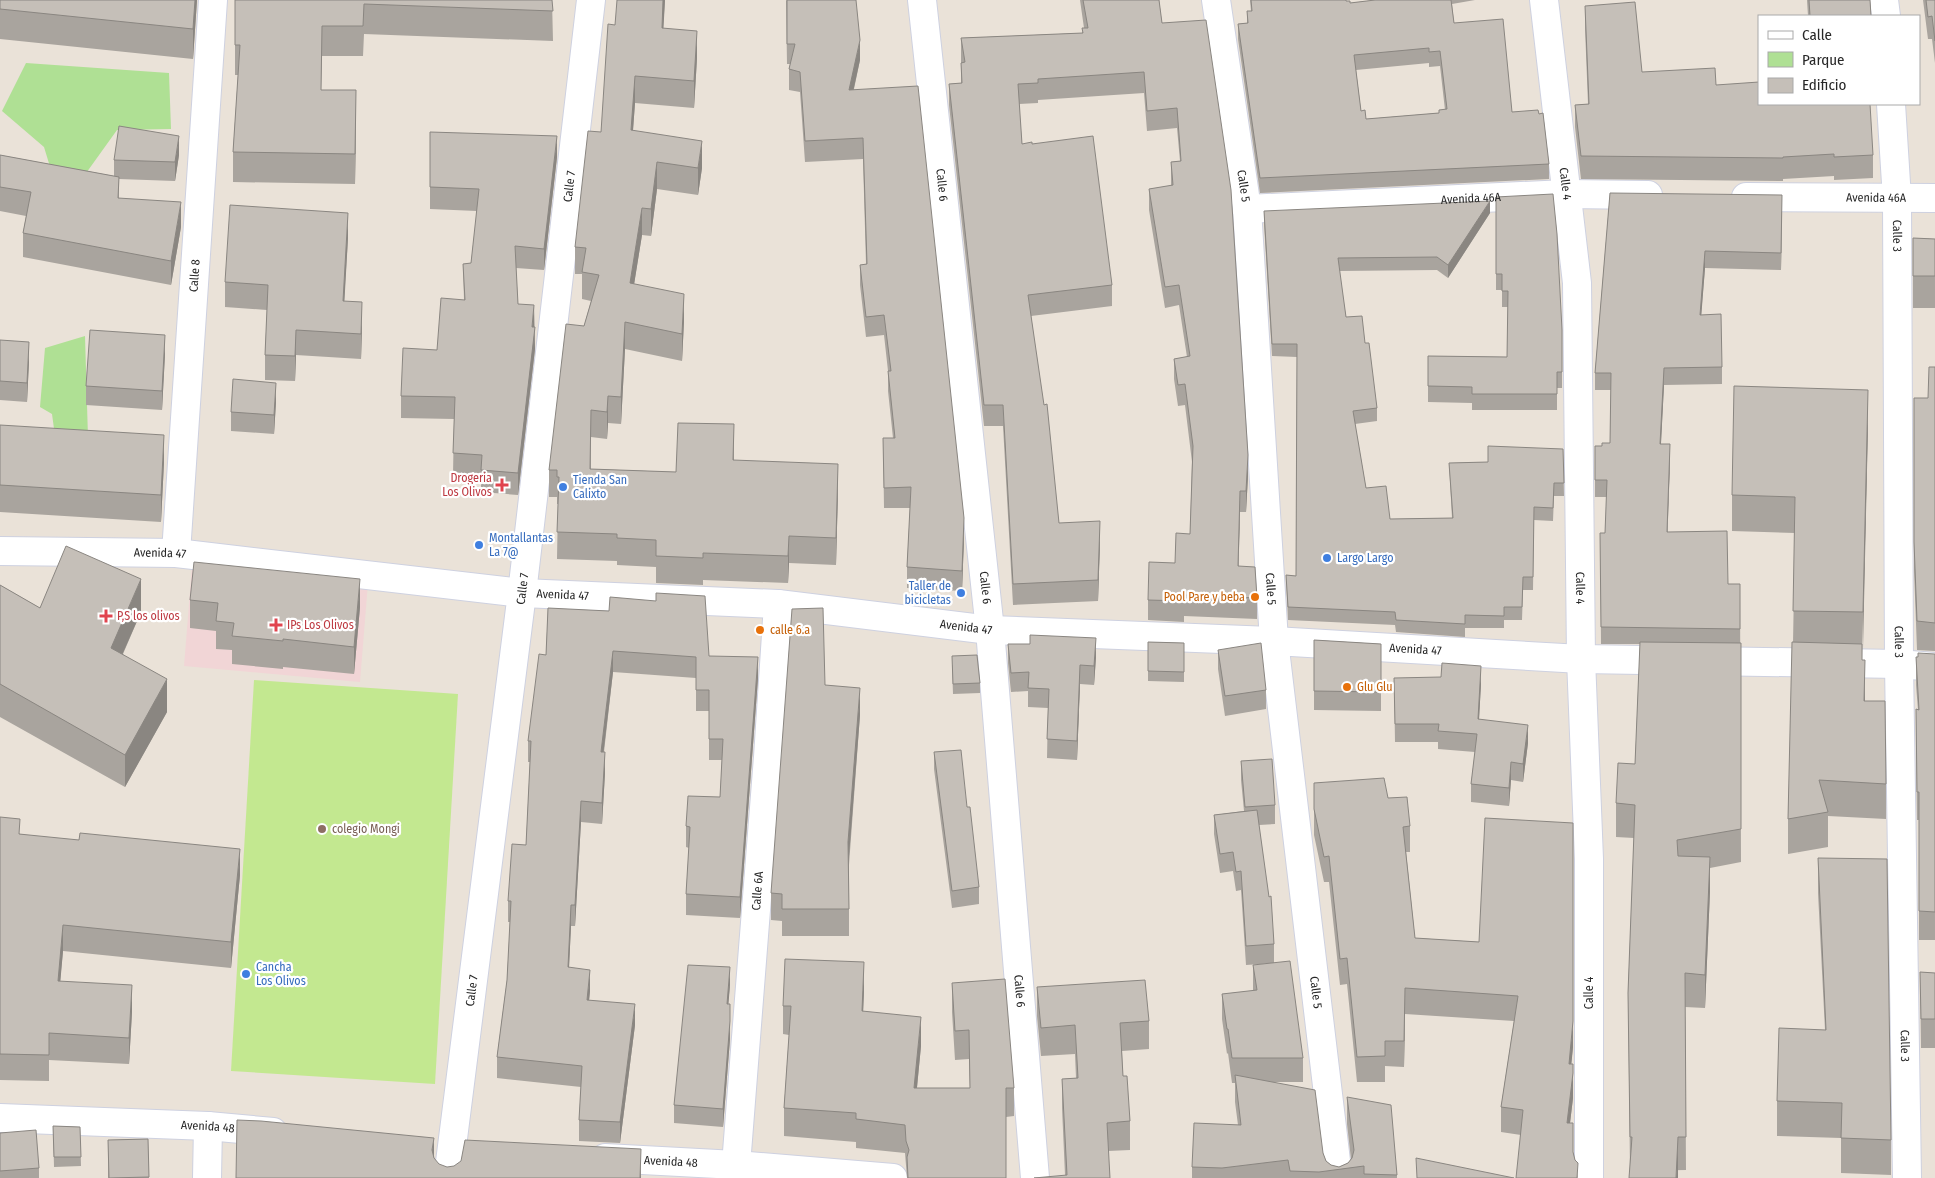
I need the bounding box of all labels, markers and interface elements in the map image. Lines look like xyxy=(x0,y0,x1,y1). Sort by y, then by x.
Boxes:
legend xyxy=(1758,15,1920,105)
text: Calle xyxy=(1802,26,1832,44)
text: Parque xyxy=(1802,51,1845,69)
text: Edificio xyxy=(1802,76,1847,94)
street label: Calle 4 xyxy=(1557,167,1574,201)
street label: Calle 6 xyxy=(933,168,951,202)
street label: Calle 5 xyxy=(1234,169,1253,203)
street label: Calle 7 xyxy=(561,170,578,203)
street label: Avenida 46A xyxy=(1440,190,1502,207)
street label: Avenida 46A xyxy=(1846,191,1907,205)
street label: Calle 3 xyxy=(1890,220,1904,252)
street label: Calle 8 xyxy=(186,259,203,292)
place label: Drogeria Los Olivos xyxy=(442,471,492,499)
place label: Tienda San Calixto xyxy=(573,473,627,501)
marker: Drogeria Los Olivos xyxy=(496,479,508,491)
marker: Tienda San Calixto xyxy=(557,481,569,493)
place label: Montallantas La 7@ xyxy=(489,531,553,559)
marker: Montallantas La 7@ xyxy=(473,539,485,551)
street label: Avenida 47 xyxy=(134,546,187,561)
place label: Largo Largo xyxy=(1337,551,1394,565)
marker: Largo Largo xyxy=(1321,552,1333,564)
street label: Calle 6 xyxy=(977,571,994,605)
street label: Calle 7 xyxy=(514,572,531,605)
street label: Calle 5 xyxy=(1263,572,1279,606)
street label: Calle 4 xyxy=(1573,572,1587,605)
place label: Taller de bicicletas xyxy=(904,579,951,607)
street label: Avenida 47 xyxy=(536,587,589,603)
marker: Taller de bicicletas xyxy=(955,587,967,599)
place label: Pool Pare y beba xyxy=(1164,590,1245,604)
marker: Pool Pare y beba xyxy=(1249,591,1261,603)
marker: P,S los olivos xyxy=(99,609,113,623)
place label: P,S los olivos xyxy=(117,609,180,623)
street label: Avenida 47 xyxy=(939,617,993,637)
marker: IPs Los Olivos xyxy=(269,618,283,632)
place label: IPs Los Olivos xyxy=(287,618,354,632)
place label: calle 6.a xyxy=(770,623,810,637)
marker: calle 6.a xyxy=(754,624,766,636)
street label: Calle 3 xyxy=(1892,626,1906,658)
street label: Avenida 47 xyxy=(1389,641,1442,658)
place label: Glu Glu xyxy=(1357,680,1392,694)
marker: Glu Glu xyxy=(1341,681,1353,693)
place label: colegio Mongi xyxy=(332,822,400,836)
marker: colegio Mongi xyxy=(316,823,328,835)
street label: Calle 6A xyxy=(749,870,766,911)
place label: Cancha Los Olivos xyxy=(256,960,306,988)
marker: Cancha Los Olivos xyxy=(240,968,252,980)
street label: Calle 7 xyxy=(463,974,481,1007)
street label: Calle 6 xyxy=(1011,974,1028,1008)
street label: Calle 5 xyxy=(1307,976,1325,1010)
street label: Calle 4 xyxy=(1582,977,1596,1009)
street label: Calle 3 xyxy=(1898,1030,1912,1062)
street label: Avenida 48 xyxy=(181,1118,235,1135)
street label: Avenida 48 xyxy=(644,1153,698,1170)

